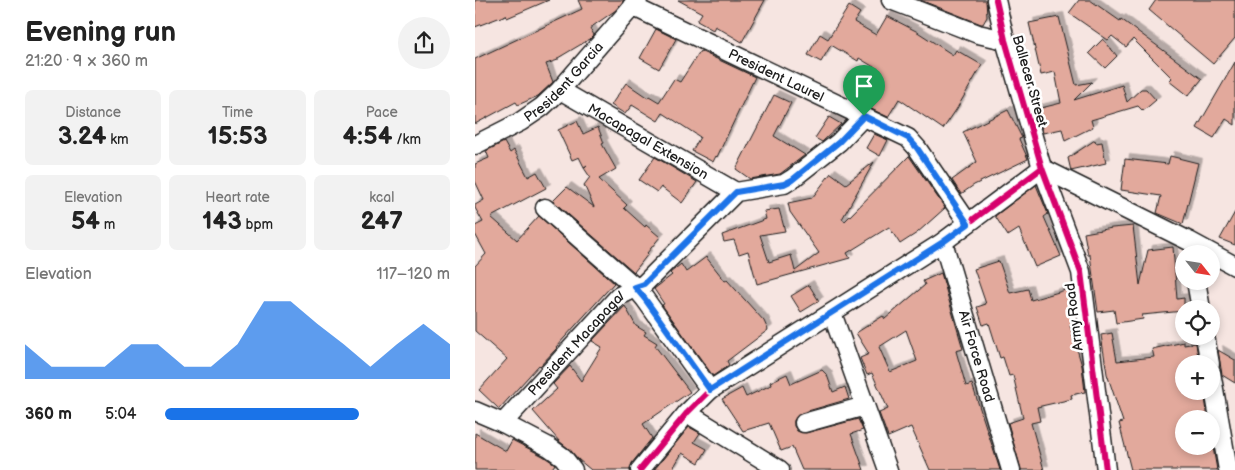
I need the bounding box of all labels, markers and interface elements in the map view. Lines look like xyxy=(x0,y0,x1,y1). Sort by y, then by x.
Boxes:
text: Evening run xyxy=(25,16,176,49)
button: share xyxy=(398,17,450,69)
street label: Ballecer Street xyxy=(1009,33,1051,130)
street label: President Garcia xyxy=(520,38,607,125)
street label: President Laurel xyxy=(726,45,827,105)
text: 21:20 · 9 × 360 m xyxy=(25,52,148,71)
pin xyxy=(843,65,885,116)
icon: arrive xyxy=(850,72,878,100)
street label: Macapagal Extension xyxy=(585,100,712,183)
text: Distance xyxy=(65,104,121,121)
text: Time xyxy=(222,104,253,121)
text: Pace xyxy=(366,104,398,121)
text: 3.24 xyxy=(58,121,106,152)
text: 15:53 xyxy=(208,121,267,152)
text: 4:54 xyxy=(343,121,392,152)
text: km xyxy=(106,131,129,148)
text: /km xyxy=(392,131,421,148)
text: Elevation xyxy=(64,189,122,206)
text: Heart rate xyxy=(205,189,270,206)
text: kcal xyxy=(369,189,394,206)
text: 54 xyxy=(71,206,100,237)
text: 143 xyxy=(202,206,242,237)
text: 247 xyxy=(361,206,403,237)
text: m xyxy=(100,216,115,233)
text: bpm xyxy=(242,216,273,233)
north arrow xyxy=(1175,245,1220,290)
map controls xyxy=(1175,245,1220,455)
text: Elevation xyxy=(25,265,92,284)
text: 117–120 m xyxy=(377,265,450,284)
street label: Army Road xyxy=(1061,282,1087,352)
street label: President Macapagal xyxy=(524,287,626,399)
button: locate xyxy=(1175,300,1220,345)
street label: Air Force Road xyxy=(955,308,999,404)
button: + xyxy=(1175,355,1220,400)
text: 360 m xyxy=(25,405,72,424)
text: 5:04 xyxy=(105,405,137,424)
button: − xyxy=(1175,410,1220,455)

